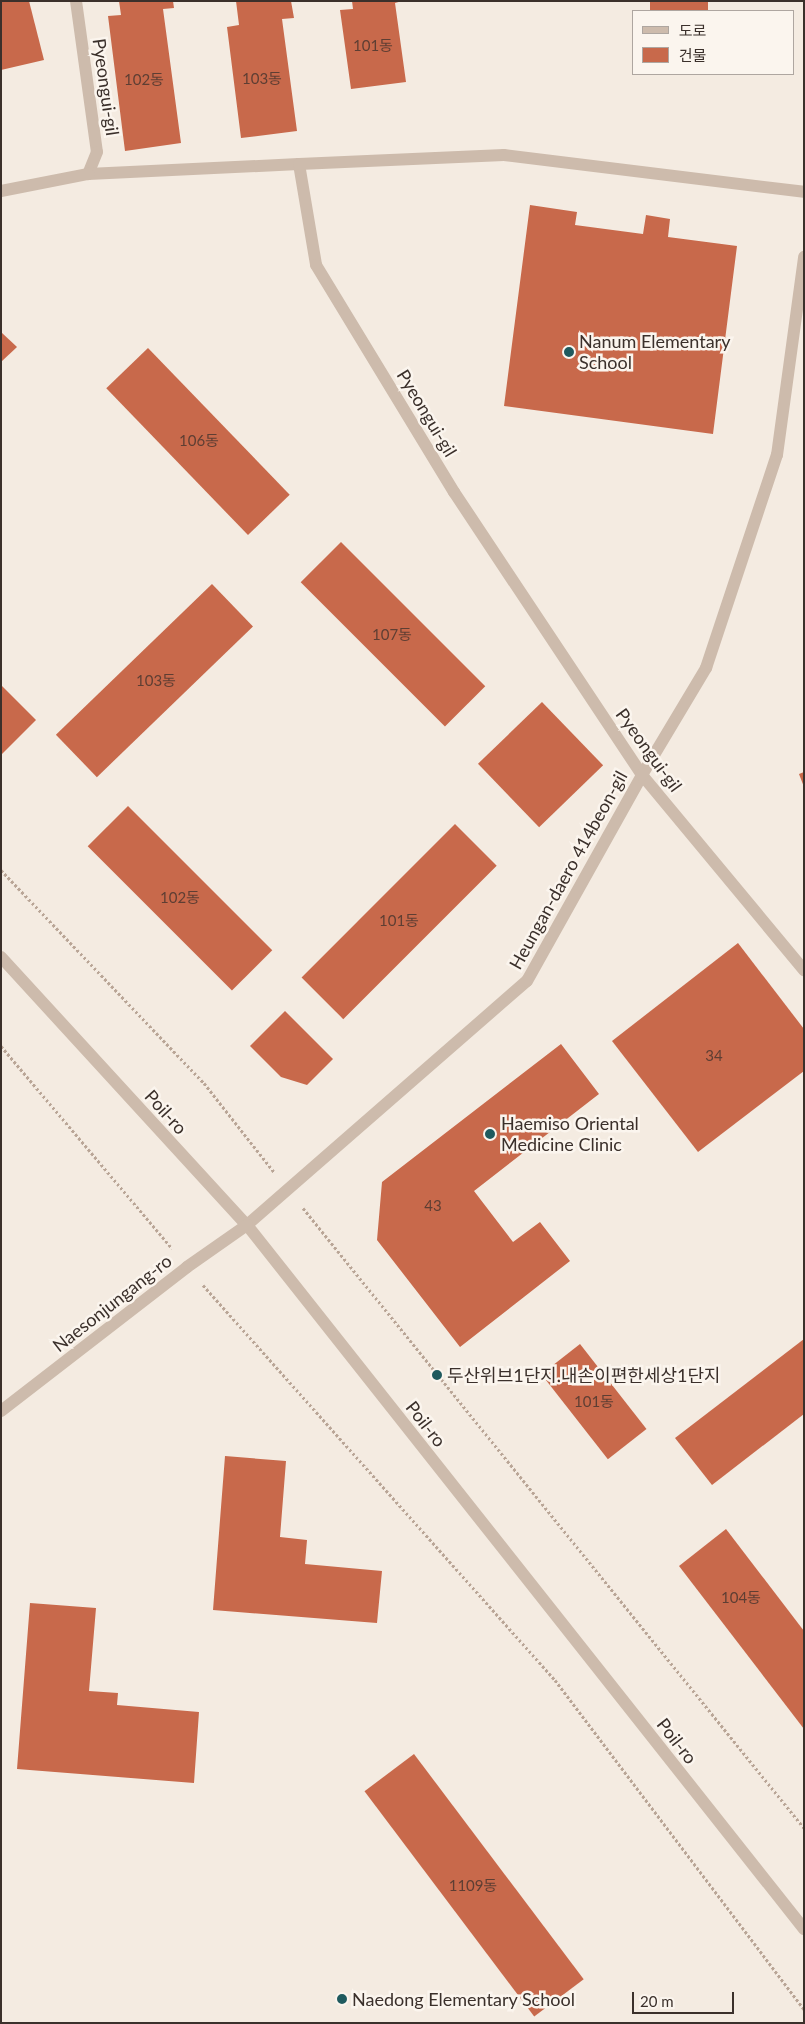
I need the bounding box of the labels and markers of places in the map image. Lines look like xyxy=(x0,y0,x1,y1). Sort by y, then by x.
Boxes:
place label: Nanum Elementary School xyxy=(579,331,730,374)
marker: Nanum Elementary School xyxy=(563,346,575,358)
place label: Haemiso Oriental Medicine Clinic xyxy=(501,1113,639,1156)
marker: Haemiso Oriental Medicine Clinic xyxy=(483,1127,497,1141)
place label: 두산위브1단지.내손이편한세상1단지 xyxy=(447,1364,721,1386)
marker: 두산위브1단지.내손이편한세상1단지 xyxy=(431,1369,443,1381)
place label: Naedong Elementary School xyxy=(352,1988,575,2010)
marker: Naedong Elementary School xyxy=(336,1993,348,2005)

